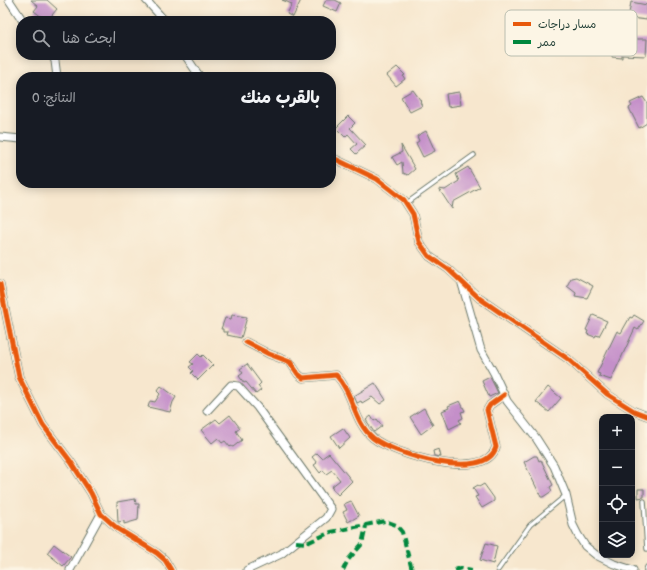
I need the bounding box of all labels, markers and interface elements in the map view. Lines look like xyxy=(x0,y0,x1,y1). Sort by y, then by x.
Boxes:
legend xyxy=(505,10,637,56)
search box xyxy=(16,16,336,60)
text: مسار دراجات xyxy=(538,18,596,31)
icon: search xyxy=(30,27,52,49)
text: ابحث هنا xyxy=(62,29,116,48)
text: ممر xyxy=(537,36,556,49)
text: بالقرب منك xyxy=(241,88,320,108)
text: النتائج: 0 xyxy=(32,90,76,106)
map controls xyxy=(599,414,635,558)
button: + xyxy=(599,414,635,450)
button: − xyxy=(599,450,635,486)
button: locate xyxy=(599,486,635,522)
button: layers xyxy=(599,522,635,558)

